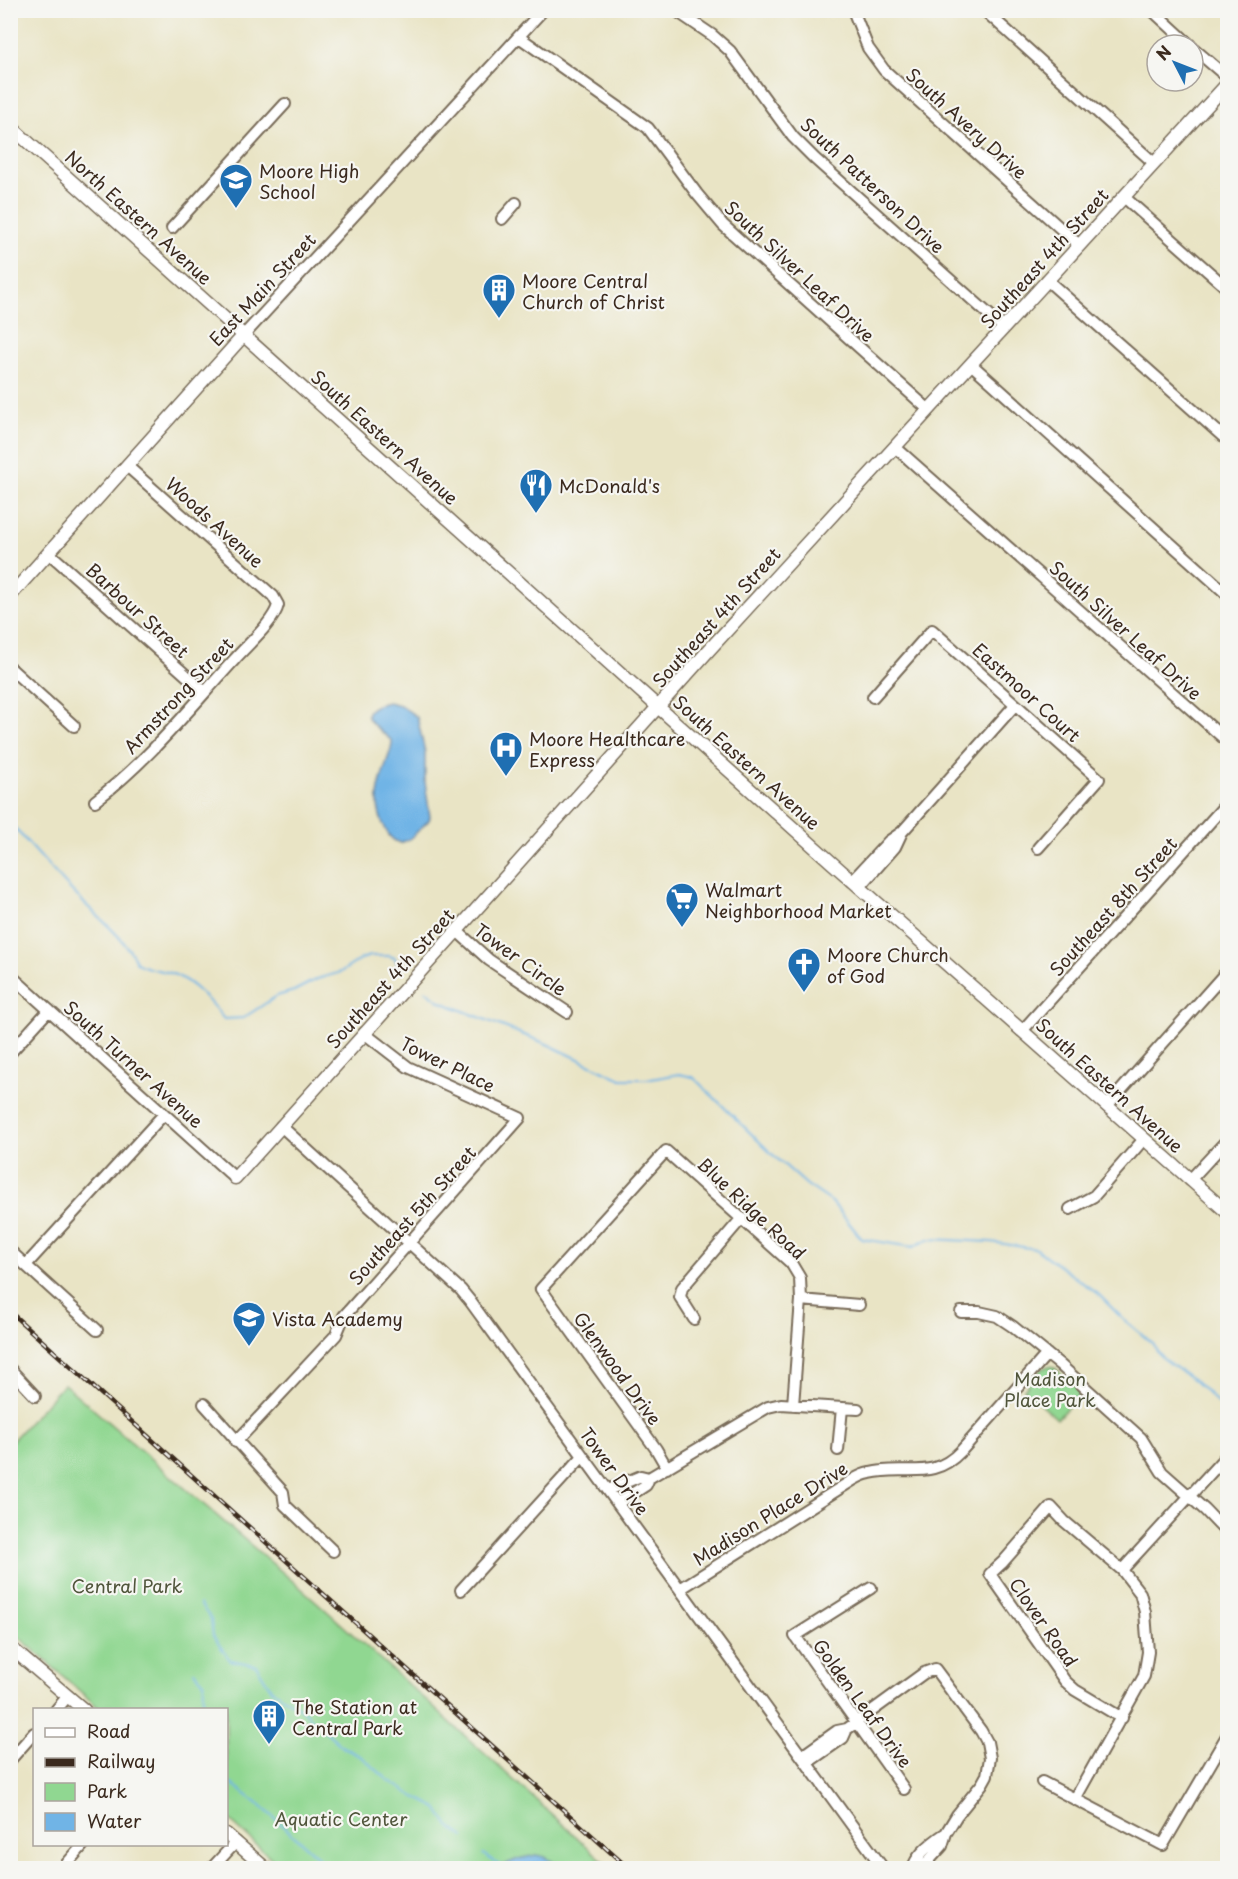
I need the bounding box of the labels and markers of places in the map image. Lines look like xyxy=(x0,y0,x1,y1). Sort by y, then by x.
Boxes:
place label: Moore High School xyxy=(259,157,360,205)
school or university icon: Moore High School xyxy=(218,162,254,209)
place label: Moore Central Church of Christ xyxy=(522,267,665,315)
building icon: Moore Central Church of Christ xyxy=(481,272,517,319)
restaurant icon: McDonald's xyxy=(518,467,554,514)
place label: McDonald's xyxy=(559,472,660,499)
place label: Moore Healthcare Express xyxy=(529,725,685,773)
hospital icon: Moore Healthcare Express xyxy=(488,730,524,777)
place label: Walmart Neighborhood Market xyxy=(705,876,892,924)
supermarket icon: Walmart Neighborhood Market xyxy=(664,881,700,928)
place label: Moore Church of God xyxy=(827,941,949,989)
church icon: Moore Church of God xyxy=(786,946,822,993)
school or university icon: Vista Academy xyxy=(231,1300,267,1347)
place label: Vista Academy xyxy=(272,1305,403,1332)
place label: The Station at Central Park xyxy=(292,1693,417,1741)
building icon: The Station at Central Park xyxy=(251,1698,287,1745)

